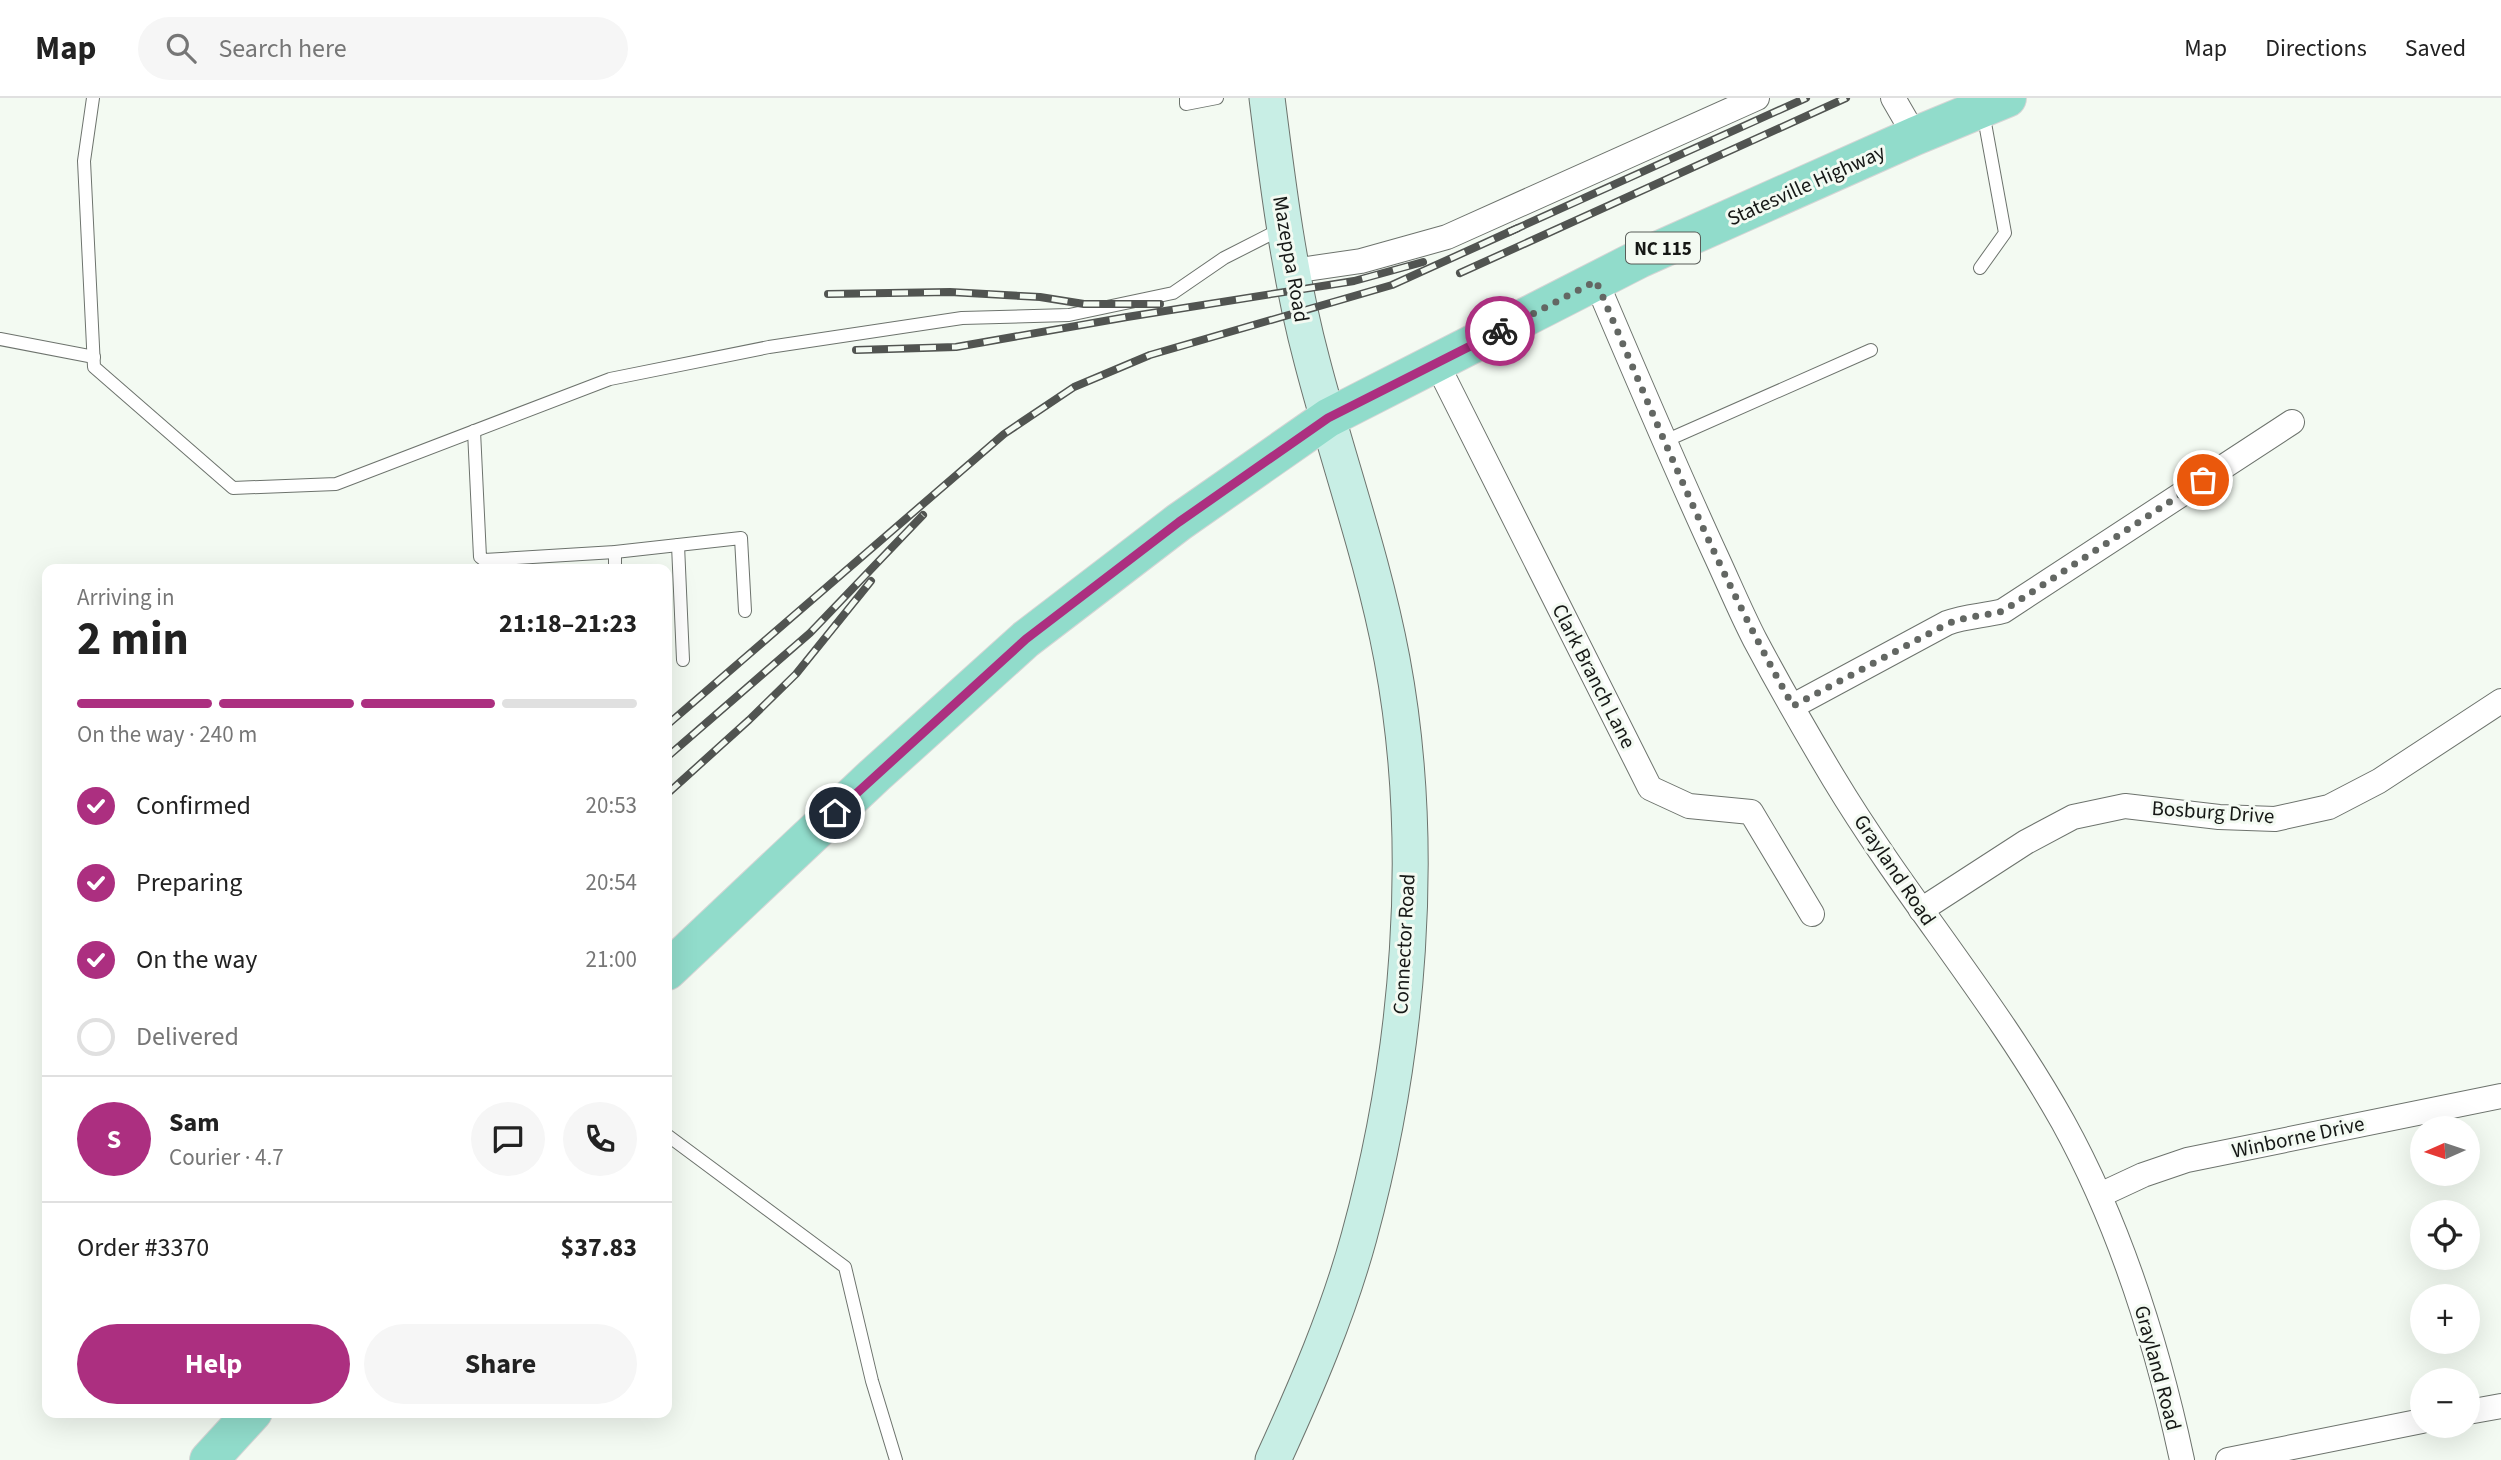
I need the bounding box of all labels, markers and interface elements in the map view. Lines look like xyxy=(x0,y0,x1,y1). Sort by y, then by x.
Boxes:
search box xyxy=(138,17,628,80)
text: Map xyxy=(35,25,96,72)
icon: search xyxy=(162,29,200,67)
text: Search here xyxy=(218,30,347,67)
text: Map xyxy=(2184,31,2227,66)
text: Directions xyxy=(2265,31,2367,66)
text: Saved xyxy=(2405,31,2466,66)
street label: Statesville Highway xyxy=(1722,137,1890,233)
street label: Mazeppa Road xyxy=(1265,193,1317,325)
road number: NC 115 xyxy=(1626,232,1700,264)
courier xyxy=(1465,296,1535,366)
icon: bike xyxy=(1481,312,1519,350)
pin xyxy=(2173,450,2233,510)
icon: bag xyxy=(2184,461,2222,499)
text: Arriving in xyxy=(77,581,175,614)
street label: Clark Branch Lane xyxy=(1545,598,1643,754)
text: 21:18–21:23 xyxy=(499,605,637,642)
text: 2 min xyxy=(77,607,189,672)
text: On the way · 240 m xyxy=(77,718,257,751)
pin xyxy=(805,783,865,843)
icon: check xyxy=(77,787,115,825)
text: Confirmed xyxy=(136,787,251,824)
text: 20:53 xyxy=(586,789,637,822)
street label: Bosburg Drive xyxy=(2151,793,2275,831)
icon: home xyxy=(816,794,854,832)
street label: Grayland Road xyxy=(1847,808,1943,932)
icon: check xyxy=(77,864,115,902)
text: Preparing xyxy=(136,864,242,901)
text: 20:54 xyxy=(586,866,637,899)
street label: Connector Road xyxy=(1385,873,1423,1015)
icon: check xyxy=(77,941,115,979)
text: On the way xyxy=(136,941,257,978)
text: 21:00 xyxy=(586,943,637,976)
text: Delivered xyxy=(136,1018,239,1055)
button: chat xyxy=(471,1102,545,1176)
button: phone xyxy=(563,1102,637,1176)
text: Sam xyxy=(169,1104,219,1141)
street label: Winborne Drive xyxy=(2229,1108,2367,1166)
north arrow xyxy=(2410,1116,2480,1186)
map controls xyxy=(2410,1116,2480,1438)
text: S xyxy=(107,1121,121,1158)
text: Courier · 4.7 xyxy=(169,1141,284,1174)
button: locate xyxy=(2410,1200,2480,1270)
text: Order #3370 xyxy=(77,1229,209,1266)
text: $37.83 xyxy=(561,1229,637,1266)
button: + xyxy=(2410,1284,2480,1354)
street label: Grayland Road xyxy=(2127,1302,2189,1434)
button: Help xyxy=(77,1324,350,1404)
button: Share xyxy=(364,1324,637,1404)
button: − xyxy=(2410,1368,2480,1438)

